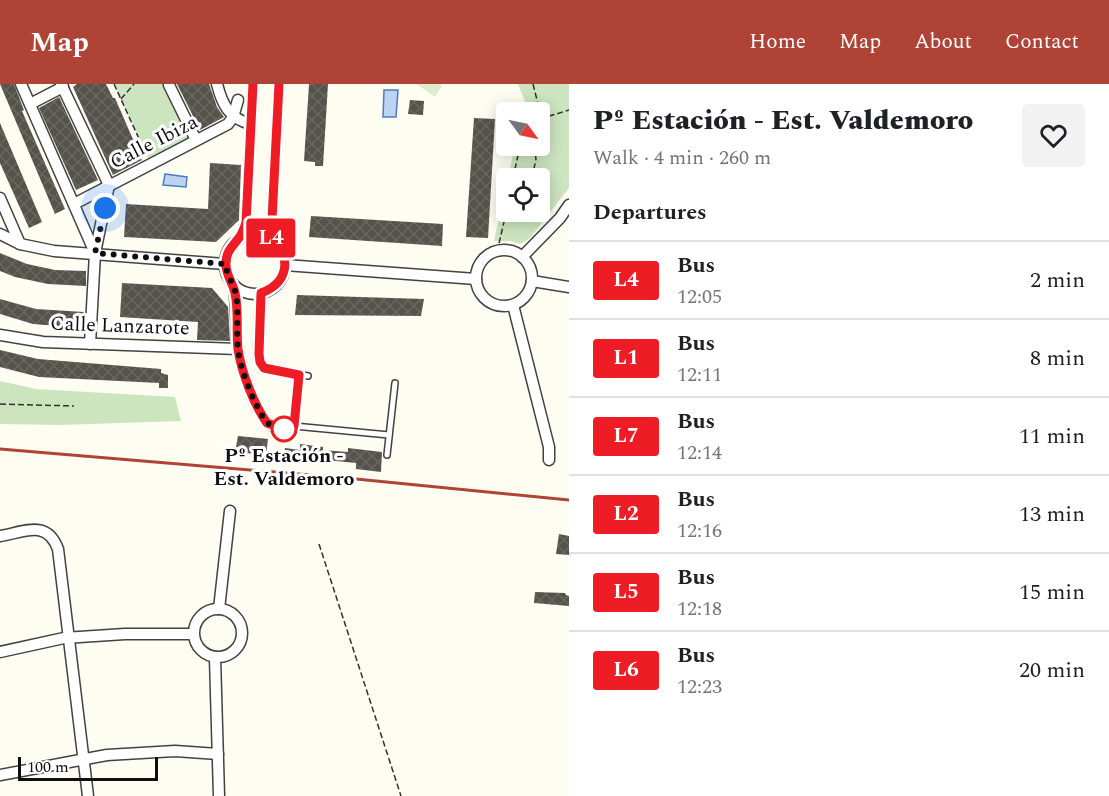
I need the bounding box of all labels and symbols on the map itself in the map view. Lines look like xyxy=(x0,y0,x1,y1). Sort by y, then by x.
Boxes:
north arrow xyxy=(496,102,550,156)
street label: Calle Ibiza xyxy=(105,107,203,177)
your location xyxy=(90,193,120,223)
line badge: L4 xyxy=(244,218,298,258)
street label: Calle Lanzarote xyxy=(50,309,190,343)
marker: Pº Estación - Est. Valdemoro xyxy=(271,416,297,442)
place label: Pº Estación - Est. Valdemoro xyxy=(214,441,355,494)
scale bar xyxy=(18,754,158,782)

